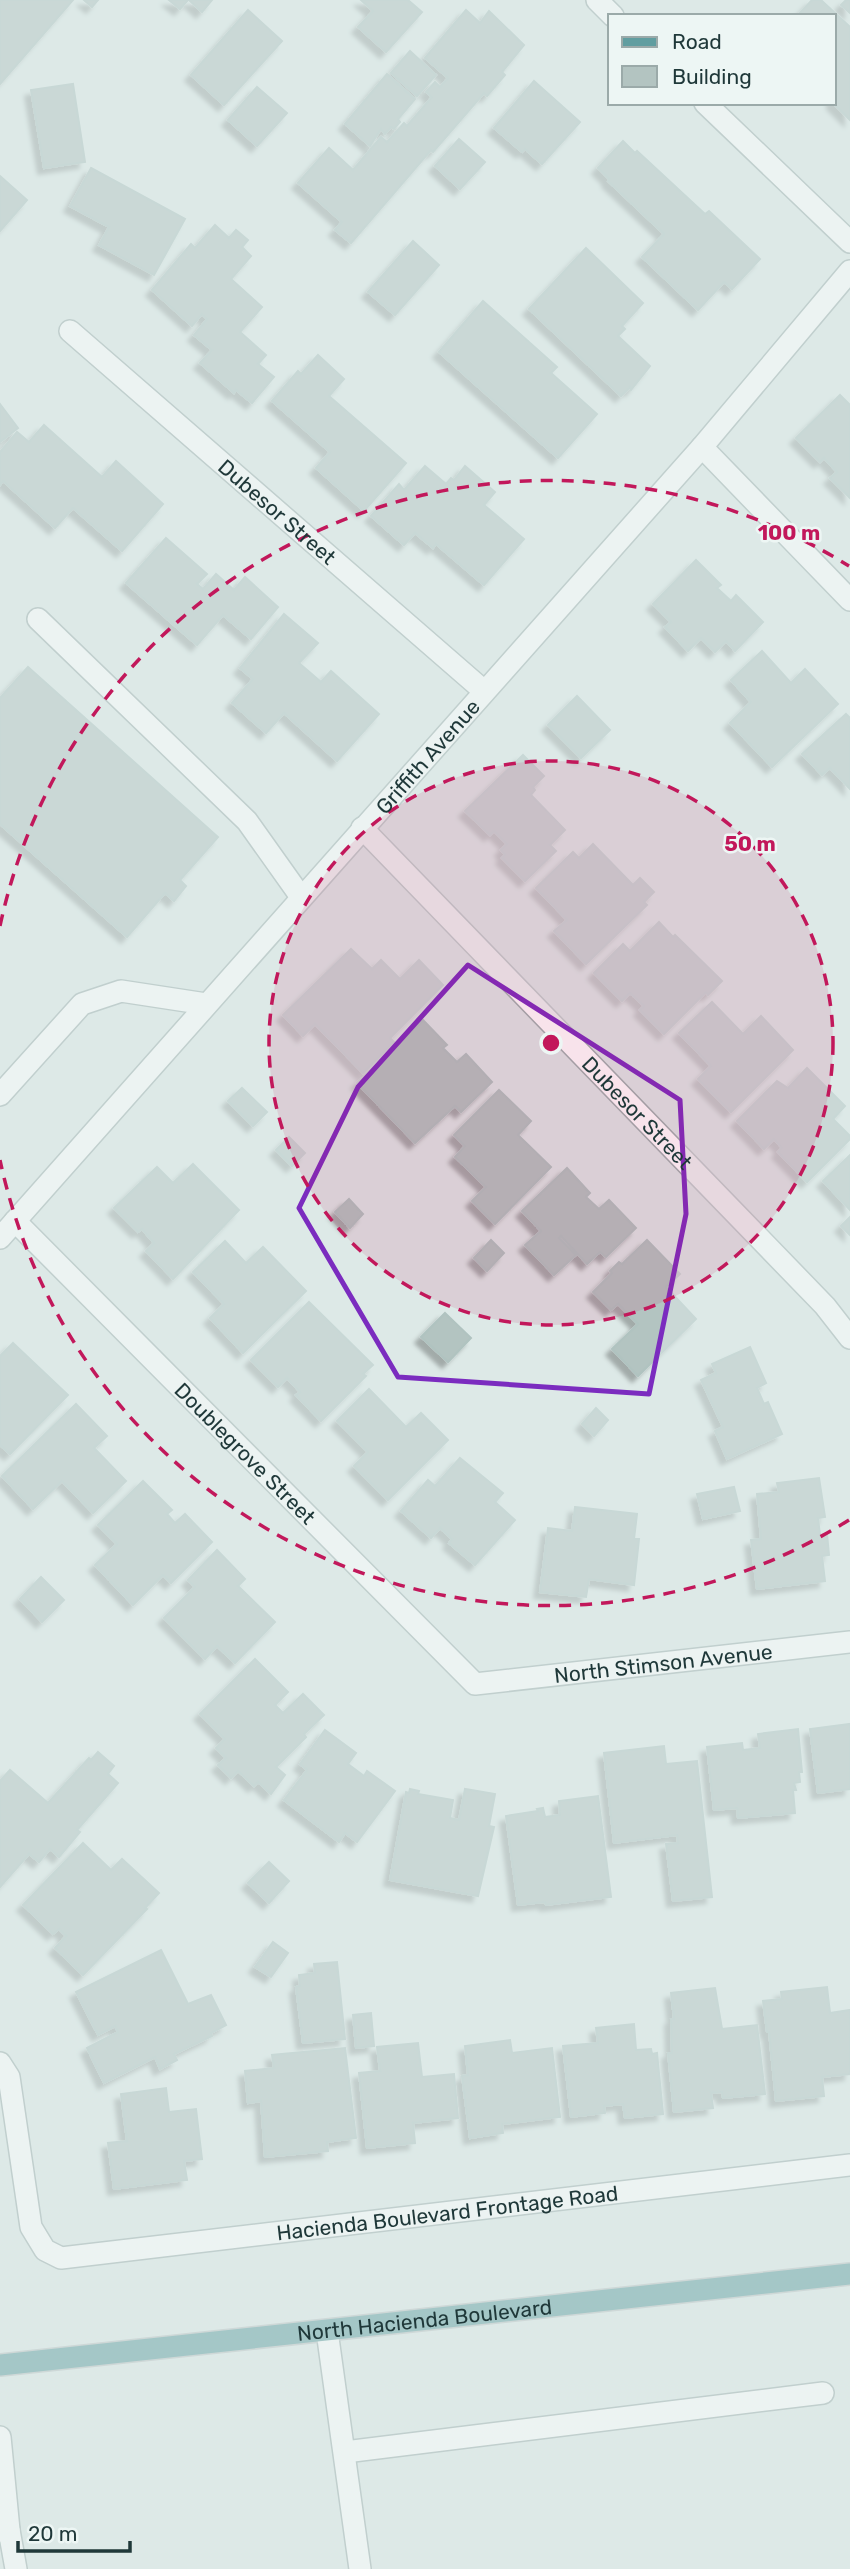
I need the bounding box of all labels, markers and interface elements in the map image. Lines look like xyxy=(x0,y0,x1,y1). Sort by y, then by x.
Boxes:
legend xyxy=(608,14,836,105)
text: Road xyxy=(672,29,722,54)
text: Building xyxy=(672,64,752,89)
street label: Dubesor Street xyxy=(214,454,341,569)
text: 100 m xyxy=(758,520,820,545)
street label: Griffith Avenue xyxy=(370,694,485,819)
text: 50 m xyxy=(724,831,776,856)
centre of rings xyxy=(539,1031,563,1055)
street label: Dubesor Street xyxy=(577,1051,698,1174)
street label: Doublegrove Street xyxy=(170,1377,321,1529)
street label: North Stimson Avenue xyxy=(553,1638,774,1688)
street label: Hacienda Boulevard Frontage Road xyxy=(275,2180,620,2245)
street label: North Hacienda Boulevard xyxy=(296,2293,553,2346)
scale bar xyxy=(18,2510,130,2554)
text: 20 m xyxy=(28,2521,77,2546)

